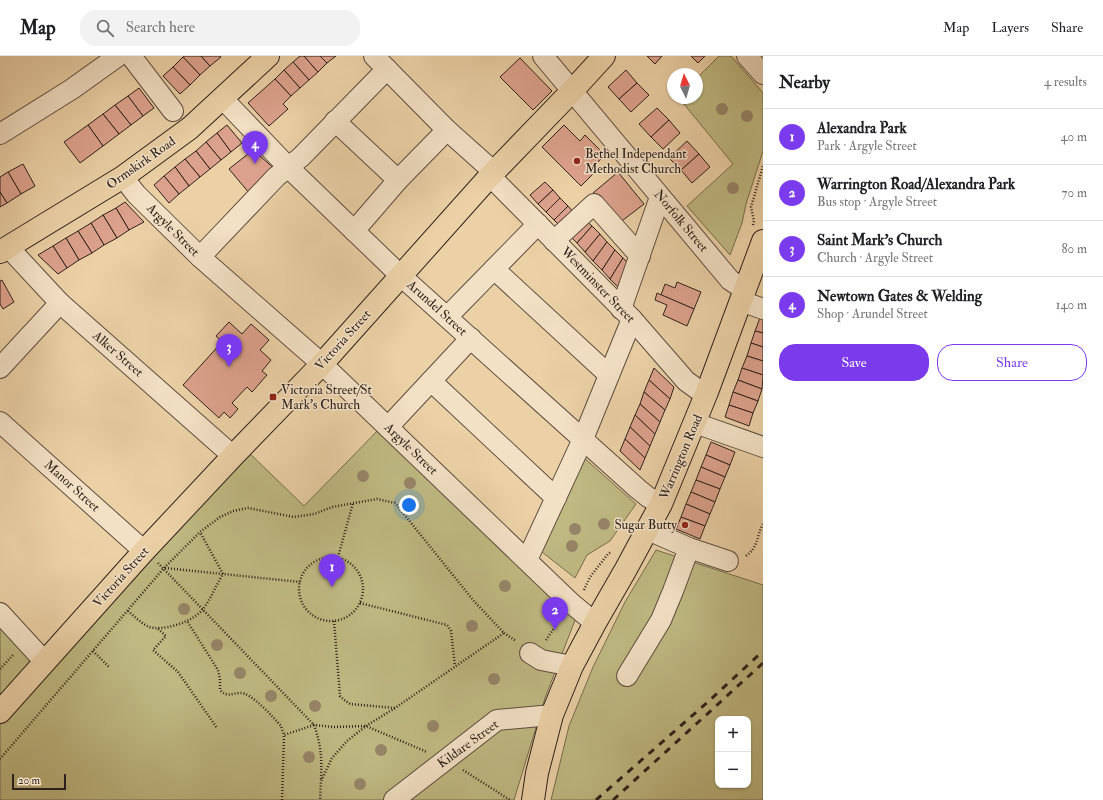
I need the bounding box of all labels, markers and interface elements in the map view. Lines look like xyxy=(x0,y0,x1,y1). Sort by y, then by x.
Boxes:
search box xyxy=(80,10,360,46)
text: Map xyxy=(20,16,56,40)
icon: search xyxy=(94,17,116,39)
text: Search here xyxy=(126,18,195,37)
text: Map xyxy=(943,19,969,36)
text: Layers xyxy=(991,19,1029,36)
text: Share xyxy=(1051,19,1083,36)
north arrow xyxy=(667,68,703,104)
text: Nearby xyxy=(779,72,830,93)
text: 4 results xyxy=(1044,74,1087,90)
text: Alexandra Park xyxy=(817,119,907,138)
text: 1 xyxy=(790,129,794,145)
text: 40 m xyxy=(1061,129,1087,145)
pin: 4 xyxy=(242,131,268,164)
street label: Ormskirk Road xyxy=(103,133,179,193)
text: Park · Argyle Street xyxy=(817,138,917,154)
place label: Bethel Independant Methodist Church xyxy=(585,146,687,177)
marker: Bethel Independant Methodist Church xyxy=(572,156,582,166)
text: Warrington Road/Alexandra Park xyxy=(817,175,1015,194)
text: 2 xyxy=(789,185,795,201)
text: 70 m xyxy=(1062,185,1087,201)
street label: Norfolk Street xyxy=(650,187,712,255)
text: Bus stop · Argyle Street xyxy=(817,194,937,210)
street label: Argyle Street xyxy=(142,200,203,260)
text: Saint Mark's Church xyxy=(817,231,942,250)
text: 3 xyxy=(790,241,795,257)
text: 80 m xyxy=(1061,241,1087,257)
street label: Westminster Street xyxy=(557,243,638,326)
text: Church · Argyle Street xyxy=(817,250,933,266)
street label: Arundel Street xyxy=(403,276,470,339)
text: Newtown Gates & Welding xyxy=(817,287,982,306)
text: 4 xyxy=(788,297,796,313)
text: 140 m xyxy=(1056,297,1087,313)
street label: Victoria Street xyxy=(312,306,374,374)
text: Shop · Arundel Street xyxy=(817,306,928,322)
street label: Alker Street xyxy=(89,327,147,380)
pin: 3 xyxy=(216,334,242,367)
button: Save xyxy=(779,344,929,381)
button: Share xyxy=(937,344,1087,381)
place label: Victoria Street/St Mark's Church xyxy=(281,382,372,413)
marker: Victoria Street/St Mark's Church xyxy=(268,392,278,402)
street label: Warrington Road xyxy=(656,412,706,503)
street label: Argyle Street xyxy=(380,419,441,479)
street label: Manor Street xyxy=(41,457,103,515)
your location xyxy=(399,495,419,515)
place label: Sugar Butty xyxy=(614,517,677,534)
marker: Sugar Butty xyxy=(680,520,690,530)
street label: Victoria Street xyxy=(90,543,152,611)
pin: 1 xyxy=(319,554,345,587)
pin: 2 xyxy=(542,597,568,630)
street label: Kildare Street xyxy=(434,716,502,772)
map controls xyxy=(715,716,751,788)
button: + xyxy=(715,716,751,752)
button: − xyxy=(715,752,751,788)
scale bar xyxy=(12,772,66,791)
text: 20 m xyxy=(18,774,40,787)

